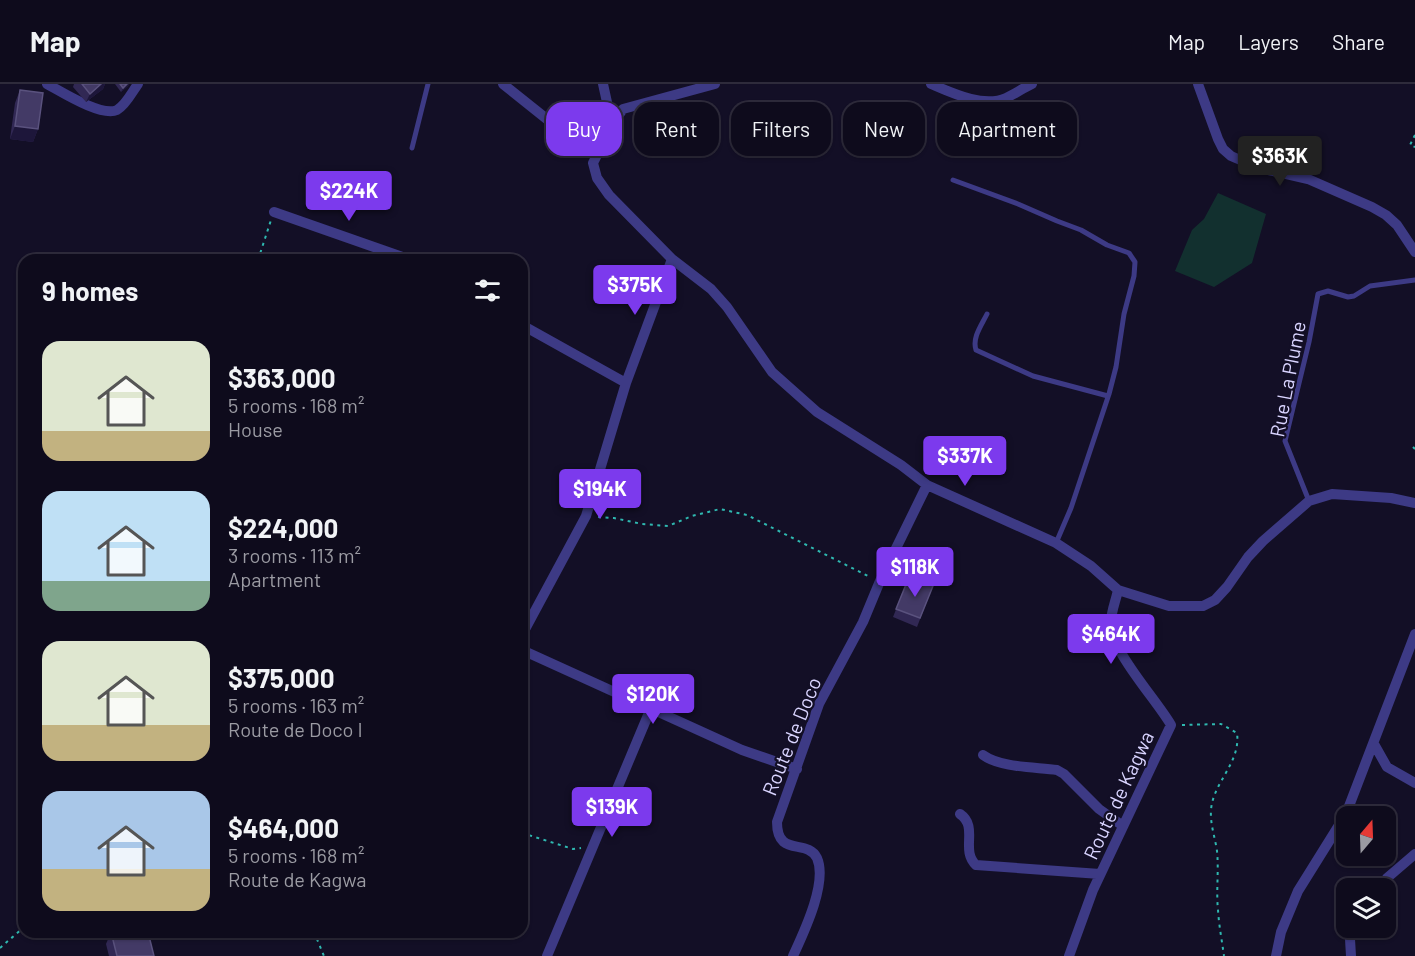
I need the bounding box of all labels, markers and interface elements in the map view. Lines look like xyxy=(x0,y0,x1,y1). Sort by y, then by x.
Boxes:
text: Map xyxy=(30,24,81,58)
text: Map xyxy=(1168,29,1205,54)
text: Layers xyxy=(1238,29,1299,54)
text: Share xyxy=(1332,29,1385,54)
chip: Buy xyxy=(546,102,622,156)
chip: Rent xyxy=(634,102,719,156)
chip: Filters xyxy=(731,102,831,156)
chip: New xyxy=(843,102,925,156)
chip: Apartment xyxy=(937,102,1077,156)
pin: $363K xyxy=(1238,136,1322,187)
text: $363K xyxy=(1252,143,1308,167)
pin: $224K xyxy=(307,171,391,222)
text: $224K xyxy=(320,178,378,202)
pin: $375K xyxy=(593,265,677,316)
text: $375K xyxy=(607,272,663,296)
icon: filters xyxy=(471,274,504,307)
text: 9 homes xyxy=(42,275,138,306)
street label: Rue La Plume xyxy=(1264,319,1310,439)
text: $363,000 xyxy=(228,362,336,393)
icon: home xyxy=(90,365,162,437)
text: 5 rooms · 168 m² xyxy=(228,393,364,417)
text: House xyxy=(228,417,283,441)
pin: $337K xyxy=(923,436,1007,487)
text: $337K xyxy=(937,443,993,467)
pin: $194K xyxy=(558,469,642,520)
text: $194K xyxy=(573,476,627,500)
text: $224,000 xyxy=(228,512,338,543)
icon: home xyxy=(90,515,162,587)
text: 3 rooms · 113 m² xyxy=(228,543,361,567)
pin: $118K xyxy=(873,547,957,598)
text: $118K xyxy=(890,554,940,578)
text: Apartment xyxy=(228,567,321,591)
pin: $464K xyxy=(1069,614,1153,665)
text: $464K xyxy=(1082,621,1140,645)
text: $375,000 xyxy=(228,662,335,693)
icon: home xyxy=(90,665,162,737)
street label: Route de Doco xyxy=(756,673,826,799)
pin: $120K xyxy=(611,674,695,725)
text: $120K xyxy=(626,681,680,705)
text: 5 rooms · 163 m² xyxy=(228,693,364,717)
text: Route de Doco I xyxy=(228,717,363,741)
street label: Route de Kagwa xyxy=(1078,727,1158,863)
pin: $139K xyxy=(570,787,654,838)
text: $139K xyxy=(586,794,638,818)
north arrow xyxy=(1336,806,1396,866)
map controls xyxy=(1336,806,1396,938)
text: $464,000 xyxy=(228,812,339,843)
icon: home xyxy=(90,815,162,887)
text: 5 rooms · 168 m² xyxy=(228,843,364,867)
text: Route de Kagwa xyxy=(228,867,367,891)
button: layers xyxy=(1336,878,1396,938)

